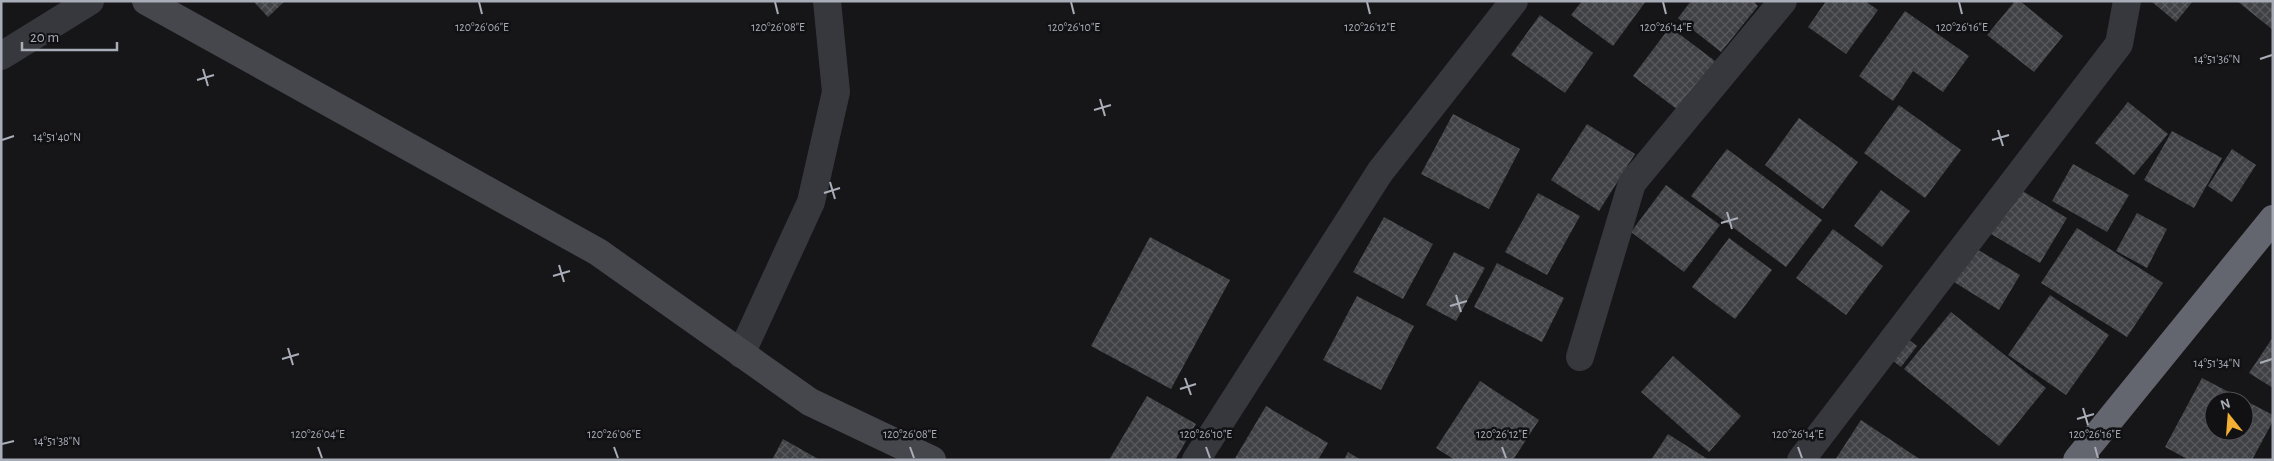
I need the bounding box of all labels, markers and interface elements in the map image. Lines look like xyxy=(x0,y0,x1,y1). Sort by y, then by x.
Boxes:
scale bar xyxy=(22,20,118,52)
text: 120°26'06"E xyxy=(455,21,509,33)
text: 120°26'08"E xyxy=(751,21,805,33)
text: 120°26'10"E xyxy=(1048,21,1100,33)
text: 120°26'12"E xyxy=(1344,21,1396,33)
text: 120°26'14"E xyxy=(1640,21,1692,33)
text: 120°26'16"E xyxy=(1936,21,1988,33)
text: 20 m xyxy=(30,30,59,45)
text: 14°51'36"N xyxy=(2194,53,2240,65)
text: 14°51'40"N xyxy=(33,131,81,143)
text: 14°51'34"N xyxy=(2194,357,2240,369)
north arrow xyxy=(2204,391,2254,441)
text: N xyxy=(2219,396,2232,413)
text: 120°26'04"E xyxy=(291,428,345,440)
text: 120°26'06"E xyxy=(587,428,641,440)
text: 120°26'08"E xyxy=(883,428,937,440)
text: 120°26'10"E xyxy=(1180,428,1232,440)
text: 120°26'12"E xyxy=(1476,428,1528,440)
text: 120°26'14"E xyxy=(1772,428,1824,440)
text: 120°26'16"E xyxy=(2069,428,2121,440)
text: 14°51'38"N xyxy=(34,435,80,447)

